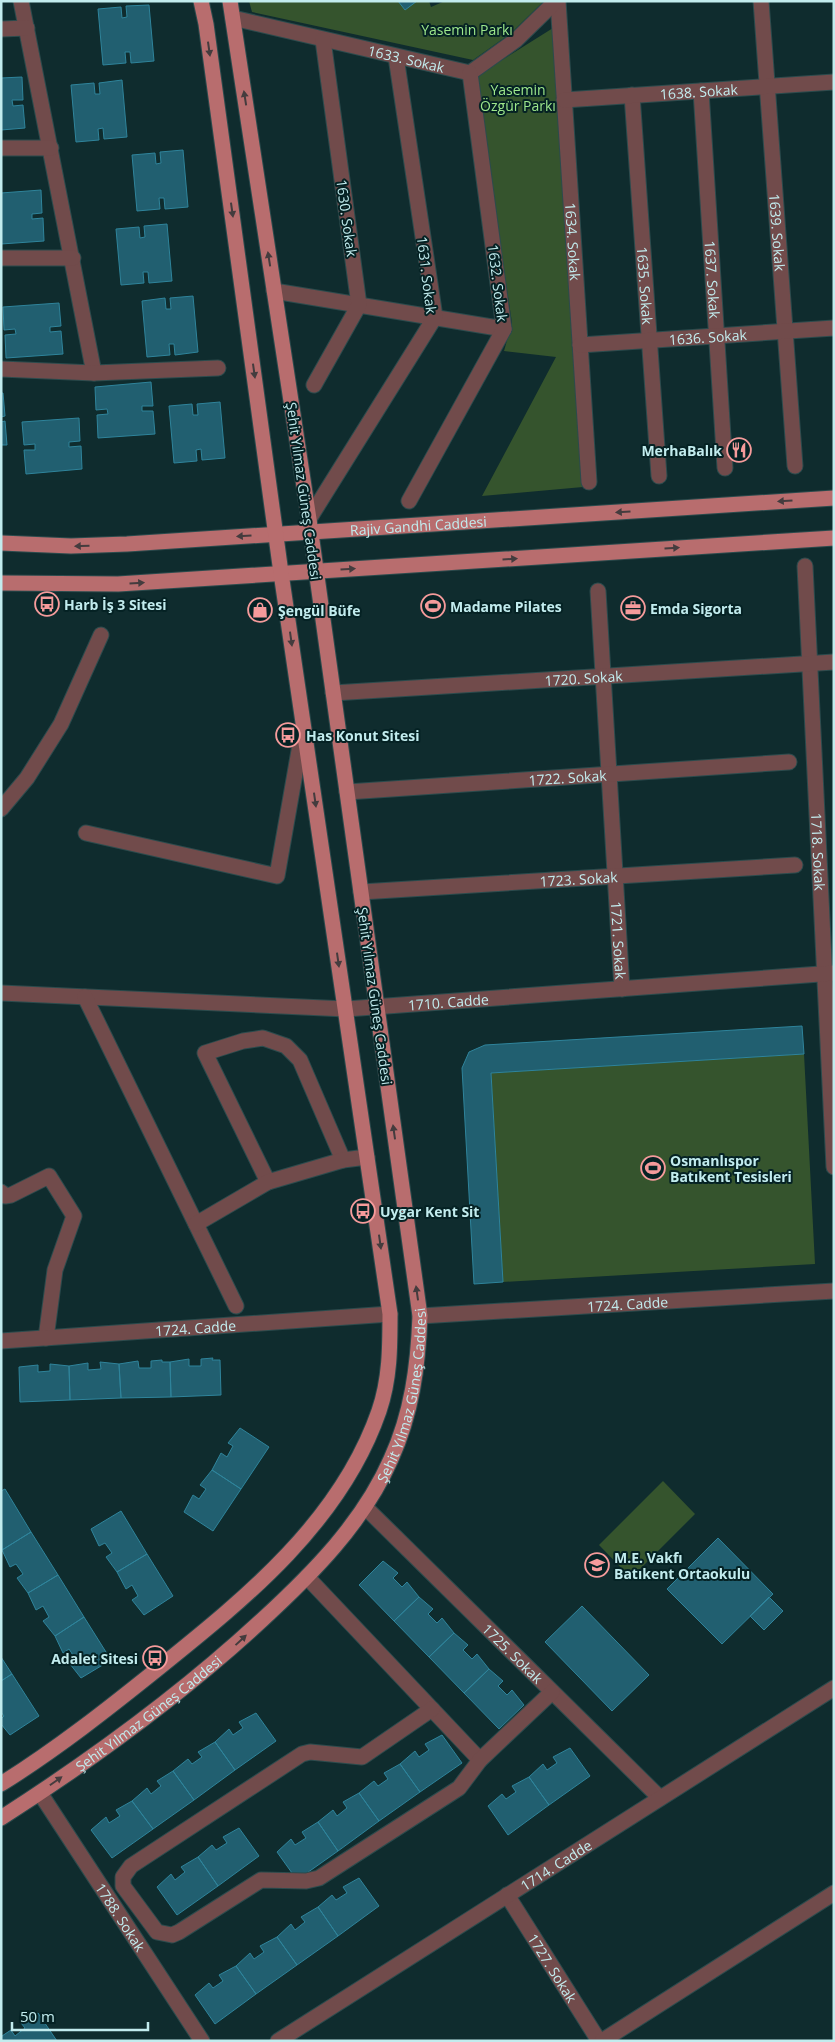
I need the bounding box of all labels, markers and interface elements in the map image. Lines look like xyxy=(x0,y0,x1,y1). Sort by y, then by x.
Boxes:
park label: Yasemin Parkı xyxy=(421,20,513,39)
street label: 1633. Sokak xyxy=(366,40,447,76)
one-way arrow xyxy=(206,42,214,58)
street label: 1638. Sokak xyxy=(659,79,739,103)
park label: Yasemin Özgür Parkı xyxy=(480,80,556,115)
one-way arrow xyxy=(241,90,249,106)
street label: 1630. Sokak xyxy=(332,178,362,259)
street label: 1639. Sokak xyxy=(766,193,790,273)
street label: 1634. Sokak xyxy=(562,202,586,282)
one-way arrow xyxy=(228,203,236,219)
street label: 1631. Sokak xyxy=(413,235,441,315)
street label: 1637. Sokak xyxy=(701,240,725,320)
street label: 1632. Sokak xyxy=(484,243,512,323)
street label: 1635. Sokak xyxy=(633,246,658,326)
one-way arrow xyxy=(265,251,273,267)
street label: 1636. Sokak xyxy=(668,324,748,349)
one-way arrow xyxy=(250,363,258,379)
street label: Şehit Yılmaz Güneş Caddesi xyxy=(282,401,326,581)
restaurant icon: MerhaBalık xyxy=(726,437,752,463)
place label: MerhaBalık xyxy=(641,441,722,460)
one-way arrow xyxy=(777,498,793,506)
one-way arrow xyxy=(615,508,631,516)
street label: Rajiv Gandhi Caddesi xyxy=(349,511,487,539)
one-way arrow xyxy=(236,533,252,541)
one-way arrow xyxy=(74,542,90,550)
one-way arrow xyxy=(664,544,680,552)
one-way arrow xyxy=(502,554,518,562)
one-way arrow xyxy=(340,565,356,573)
one-way arrow xyxy=(130,578,146,586)
bus stop icon: Harb İş 3 Sitesi xyxy=(34,591,60,617)
sports icon: Madame Pilates xyxy=(420,593,446,619)
place label: Harb İş 3 Sitesi xyxy=(64,595,166,614)
office icon: Emda Sigorta xyxy=(620,595,646,621)
shop icon: Şengül Büfe xyxy=(247,597,273,623)
place label: Madame Pilates xyxy=(450,597,562,616)
place label: Emda Sigorta xyxy=(650,599,742,618)
place label: Şengül Büfe xyxy=(278,601,361,620)
one-way arrow xyxy=(287,631,295,647)
street label: 1720. Sokak xyxy=(544,666,624,689)
bus stop icon: Has Konut Sitesi xyxy=(275,722,301,748)
place label: Has Konut Sitesi xyxy=(306,726,419,745)
street label: 1722. Sokak xyxy=(528,765,608,789)
one-way arrow xyxy=(311,792,319,808)
street label: 1718. Sokak xyxy=(807,812,830,892)
street label: 1723. Sokak xyxy=(539,867,619,890)
street label: 1721. Sokak xyxy=(607,901,631,981)
street label: Şehit Yılmaz Güneş Caddesi xyxy=(353,906,397,1086)
one-way arrow xyxy=(335,953,343,969)
street label: 1710. Cadde xyxy=(407,989,490,1014)
one-way arrow xyxy=(390,1124,398,1140)
place label: Osmanlıspor Batıkent Tesisleri xyxy=(670,1151,792,1186)
sports icon: Osmanlıspor Batıkent Tesisleri xyxy=(640,1155,666,1181)
bus stop icon: Uygar Kent Sit xyxy=(350,1198,376,1224)
place label: Uygar Kent Sit xyxy=(380,1202,479,1221)
one-way arrow xyxy=(376,1235,384,1251)
one-way arrow xyxy=(412,1285,420,1301)
street label: 1724. Cadde xyxy=(587,1292,669,1315)
street label: Şehit Yılmaz Güneş Caddesi xyxy=(372,1307,430,1486)
street label: 1724. Cadde xyxy=(154,1315,237,1340)
place label: M.E. Vakfı Batıkent Ortaokulu xyxy=(614,1548,750,1583)
school or university icon: M.E. Vakfı Batıkent Ortaokulu xyxy=(584,1552,610,1578)
street label: 1725. Sokak xyxy=(479,1619,548,1688)
one-way arrow xyxy=(234,1634,246,1646)
bus stop icon: Adalet Sitesi xyxy=(142,1645,168,1671)
place label: Adalet Sitesi xyxy=(51,1649,138,1668)
street label: Şehit Yılmaz Güneş Caddesi xyxy=(71,1651,225,1775)
one-way arrow xyxy=(50,1776,63,1786)
street label: 1714. Cadde xyxy=(516,1835,595,1894)
street label: 1788. Sokak xyxy=(92,1879,151,1955)
street label: 1727. Sokak xyxy=(524,1930,582,2006)
scale bar xyxy=(12,2000,149,2032)
text: 50 m xyxy=(20,2006,55,2026)

